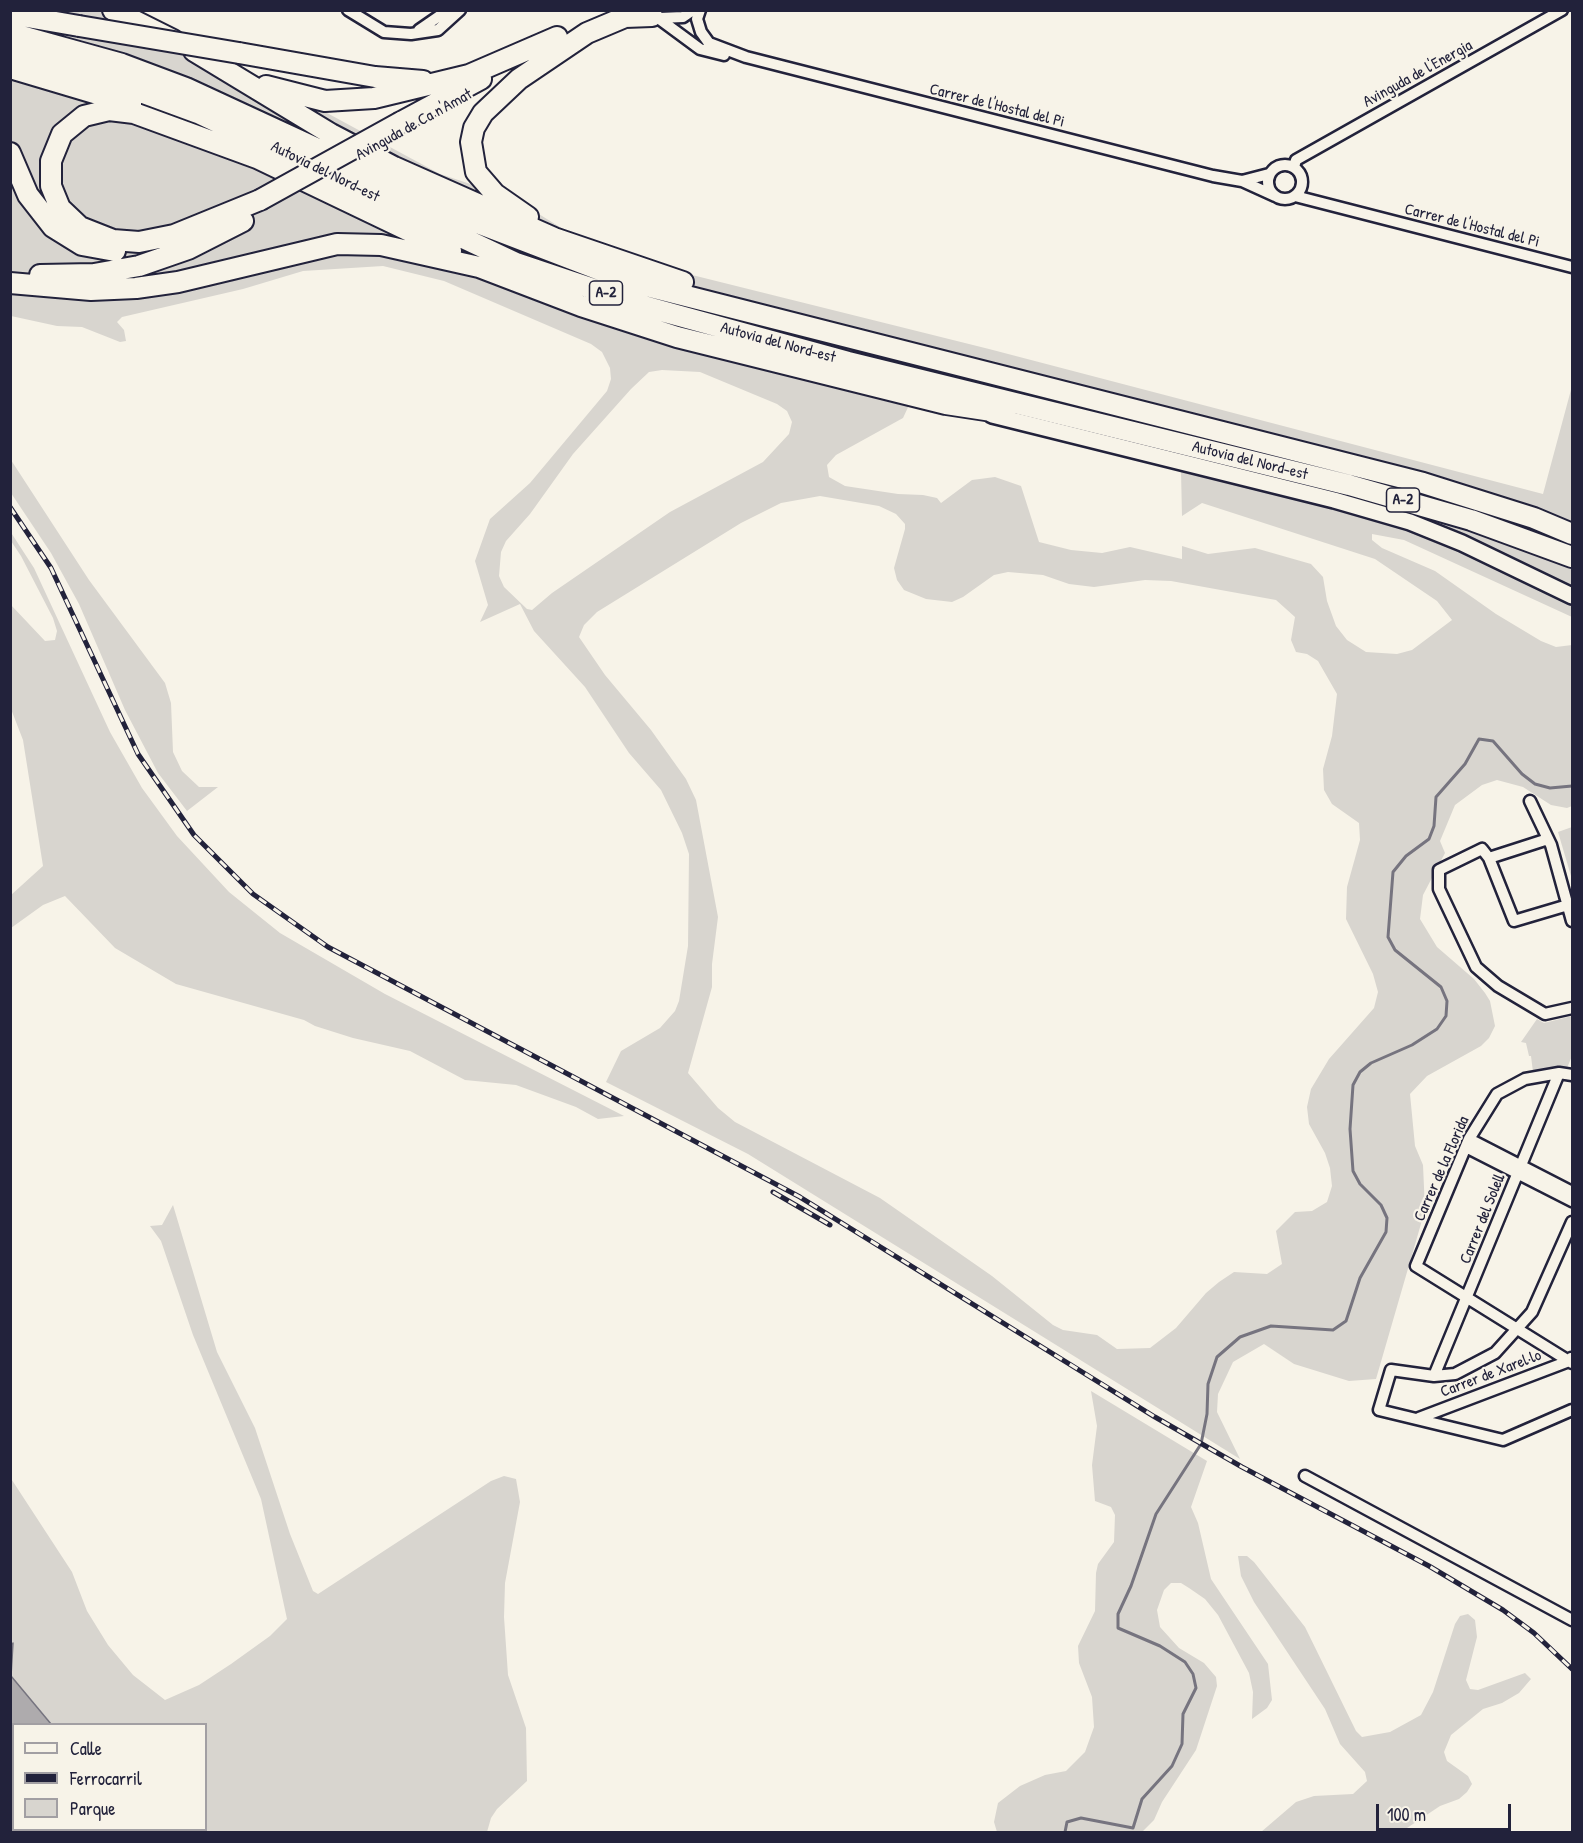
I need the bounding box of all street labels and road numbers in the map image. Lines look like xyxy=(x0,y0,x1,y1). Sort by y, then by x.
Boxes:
street label: Avinguda de l'Energia xyxy=(1360,36,1476,112)
street label: Carrer de l'Hostal del Pi xyxy=(928,80,1066,132)
street label: Avinguda de Ca n'Amat xyxy=(352,85,476,165)
street label: Autovia del Nord-est xyxy=(268,137,382,207)
street label: Carrer de l'Hostal del Pi xyxy=(1403,200,1541,252)
road number: A-2 xyxy=(590,281,622,305)
street label: Autovia del Nord-est xyxy=(718,318,838,368)
street label: Autovia del Nord-est xyxy=(1190,437,1310,485)
road number: A-2 xyxy=(1386,488,1420,512)
street label: Carrer de la Florida xyxy=(1410,1113,1474,1225)
street label: Carrer del Solell xyxy=(1456,1171,1510,1267)
street label: Carrer de Xarel·lo xyxy=(1438,1346,1544,1402)

